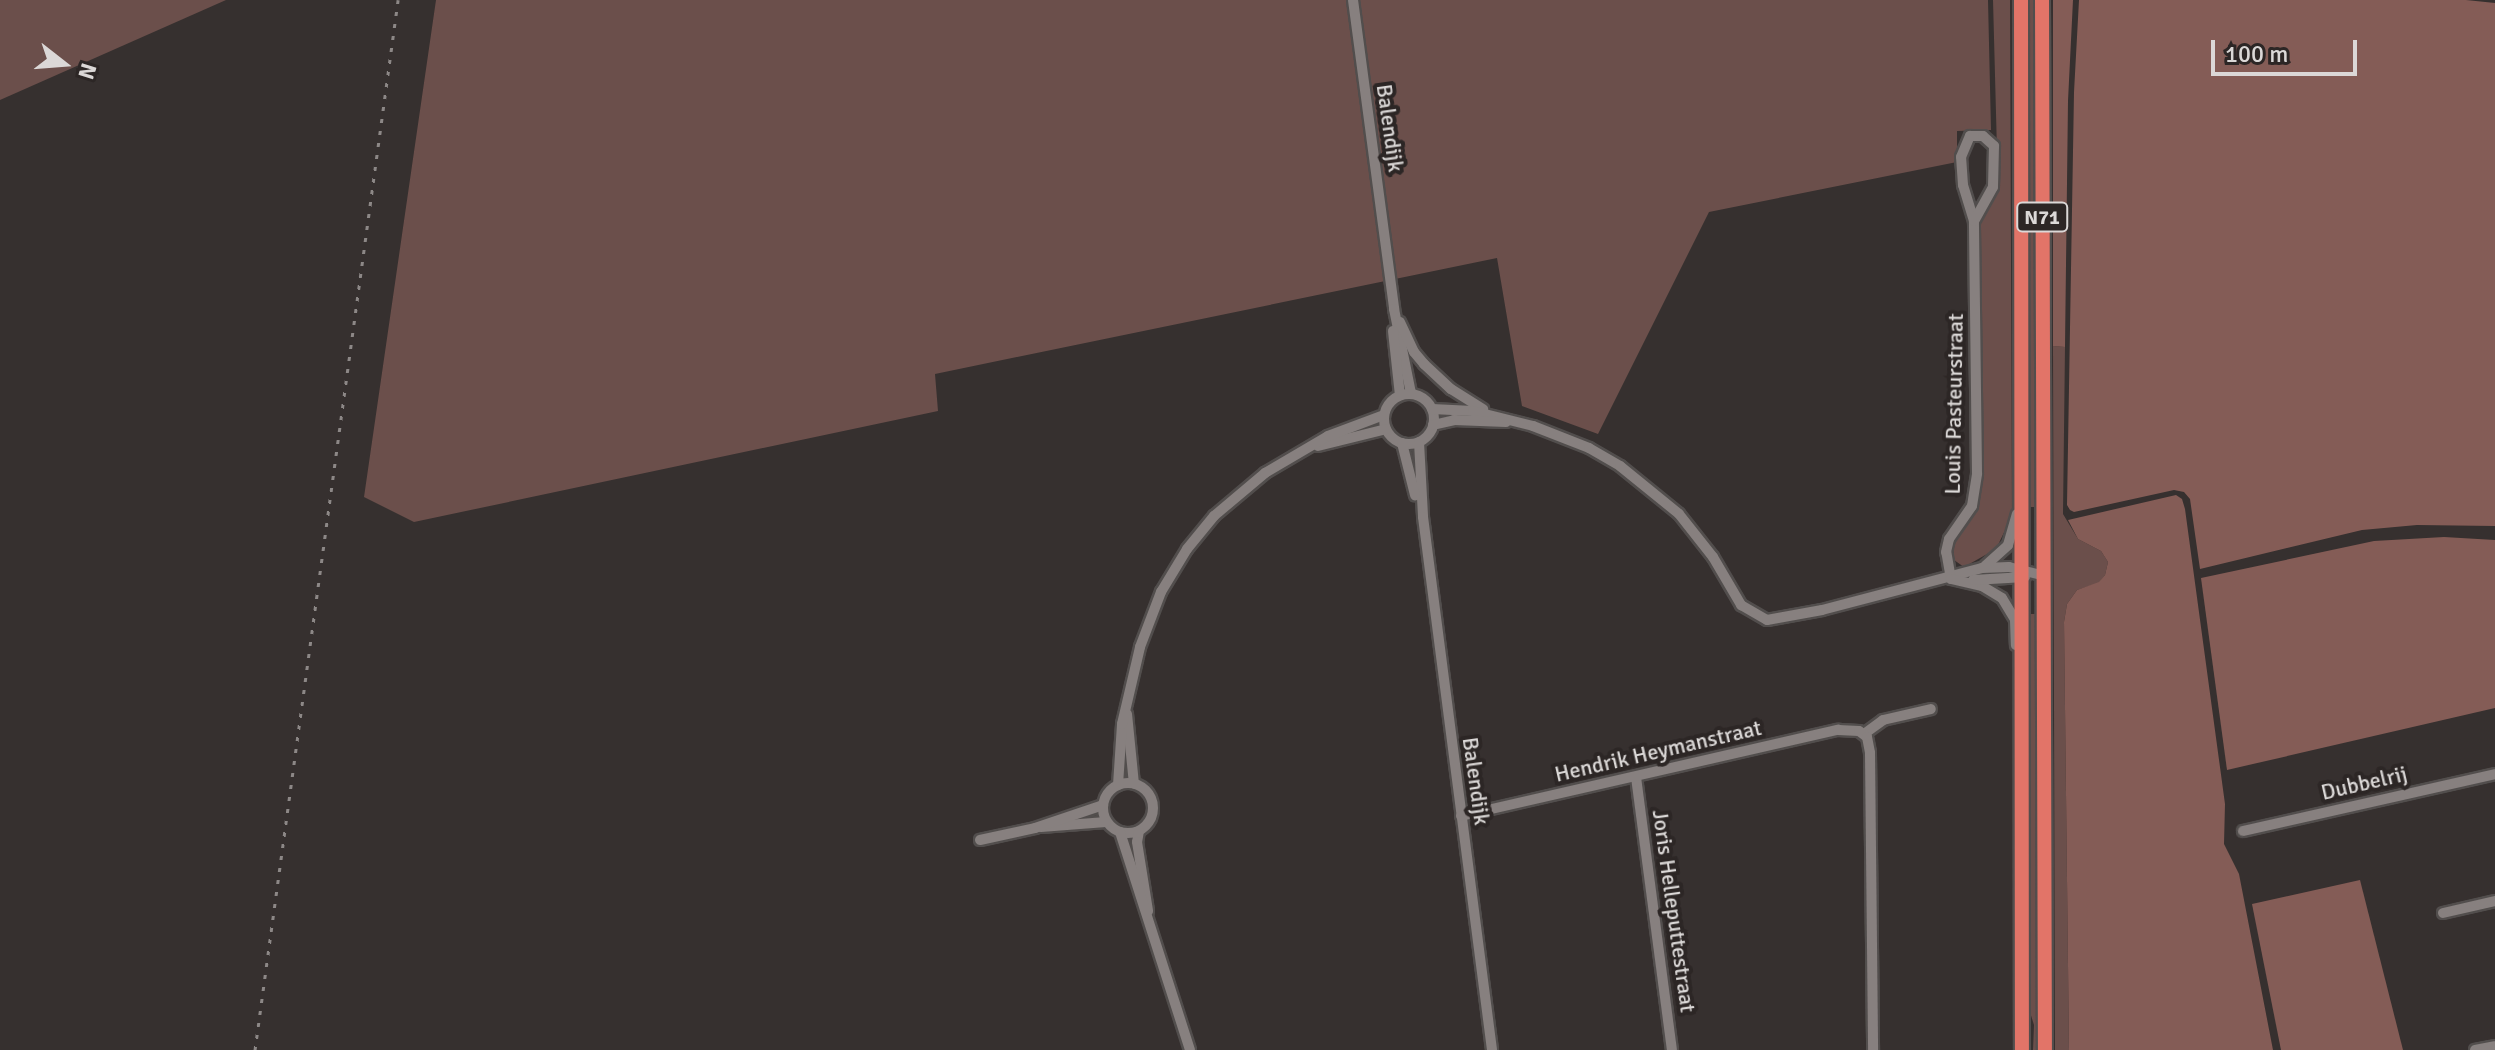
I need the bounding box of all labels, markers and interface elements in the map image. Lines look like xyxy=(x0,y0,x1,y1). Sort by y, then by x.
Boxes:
north arrow xyxy=(24,24,104,104)
scale bar xyxy=(2215,24,2361,74)
text: 100 m xyxy=(2225,39,2288,69)
text: N xyxy=(72,60,103,82)
street label: Balendijk xyxy=(1371,82,1409,174)
road number: N71 xyxy=(2016,201,2068,233)
street label: Louis Pasteurstraat xyxy=(1939,313,1969,495)
street label: Hendrik Heymanstraat xyxy=(1552,714,1764,788)
street label: Balendijk xyxy=(1457,735,1495,827)
street label: Dubbelrij xyxy=(2318,760,2410,806)
street label: Joris Helleputtestraat xyxy=(1647,808,1701,1014)

